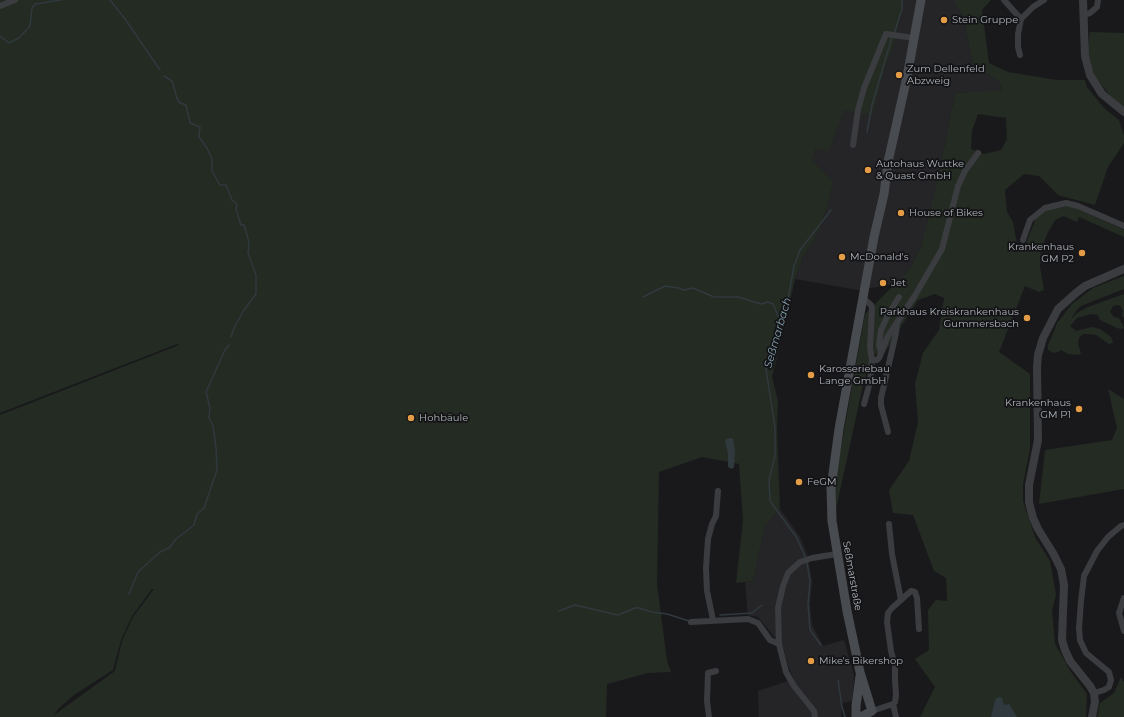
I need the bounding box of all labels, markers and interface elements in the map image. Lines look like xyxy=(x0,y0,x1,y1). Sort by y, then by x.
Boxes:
place label: Stein Gruppe xyxy=(952,14,1018,26)
marker: Stein Gruppe xyxy=(939,15,949,25)
place label: Zum Dellenfeld Abzweig xyxy=(907,63,985,86)
marker: Zum Dellenfeld Abzweig xyxy=(894,70,904,80)
place label: Autohaus Wuttke & Quast GmbH xyxy=(876,158,964,182)
marker: Autohaus Wuttke & Quast GmbH xyxy=(863,165,873,175)
place label: House of Bikes xyxy=(909,207,983,219)
marker: House of Bikes xyxy=(896,208,906,218)
place label: Krankenhaus GM P2 xyxy=(1008,241,1074,264)
marker: Krankenhaus GM P2 xyxy=(1077,248,1087,258)
place label: McDonald's xyxy=(850,251,909,263)
marker: McDonald's xyxy=(837,252,847,262)
place label: Jet xyxy=(891,277,906,289)
marker: Jet xyxy=(878,278,888,288)
water label: Seßmarbach xyxy=(762,296,794,370)
place label: Parkhaus Kreiskrankenhaus Gummersbach xyxy=(880,306,1019,330)
marker: Parkhaus Kreiskrankenhaus Gummersbach xyxy=(1022,313,1032,323)
place label: Karosseriebau Lange GmbH xyxy=(819,363,890,386)
marker: Karosseriebau Lange GmbH xyxy=(806,370,816,380)
place label: Krankenhaus GM P1 xyxy=(1005,397,1071,420)
marker: Krankenhaus GM P1 xyxy=(1074,404,1084,414)
place label: Hohbäule xyxy=(419,412,468,424)
marker: Hohbäule xyxy=(406,413,416,423)
place label: FeGM xyxy=(807,476,836,488)
marker: FeGM xyxy=(794,477,804,487)
street label: Seßmarstraße xyxy=(840,540,864,612)
place label: Mike's Bikershop xyxy=(819,655,903,667)
marker: Mike's Bikershop xyxy=(806,656,816,666)

